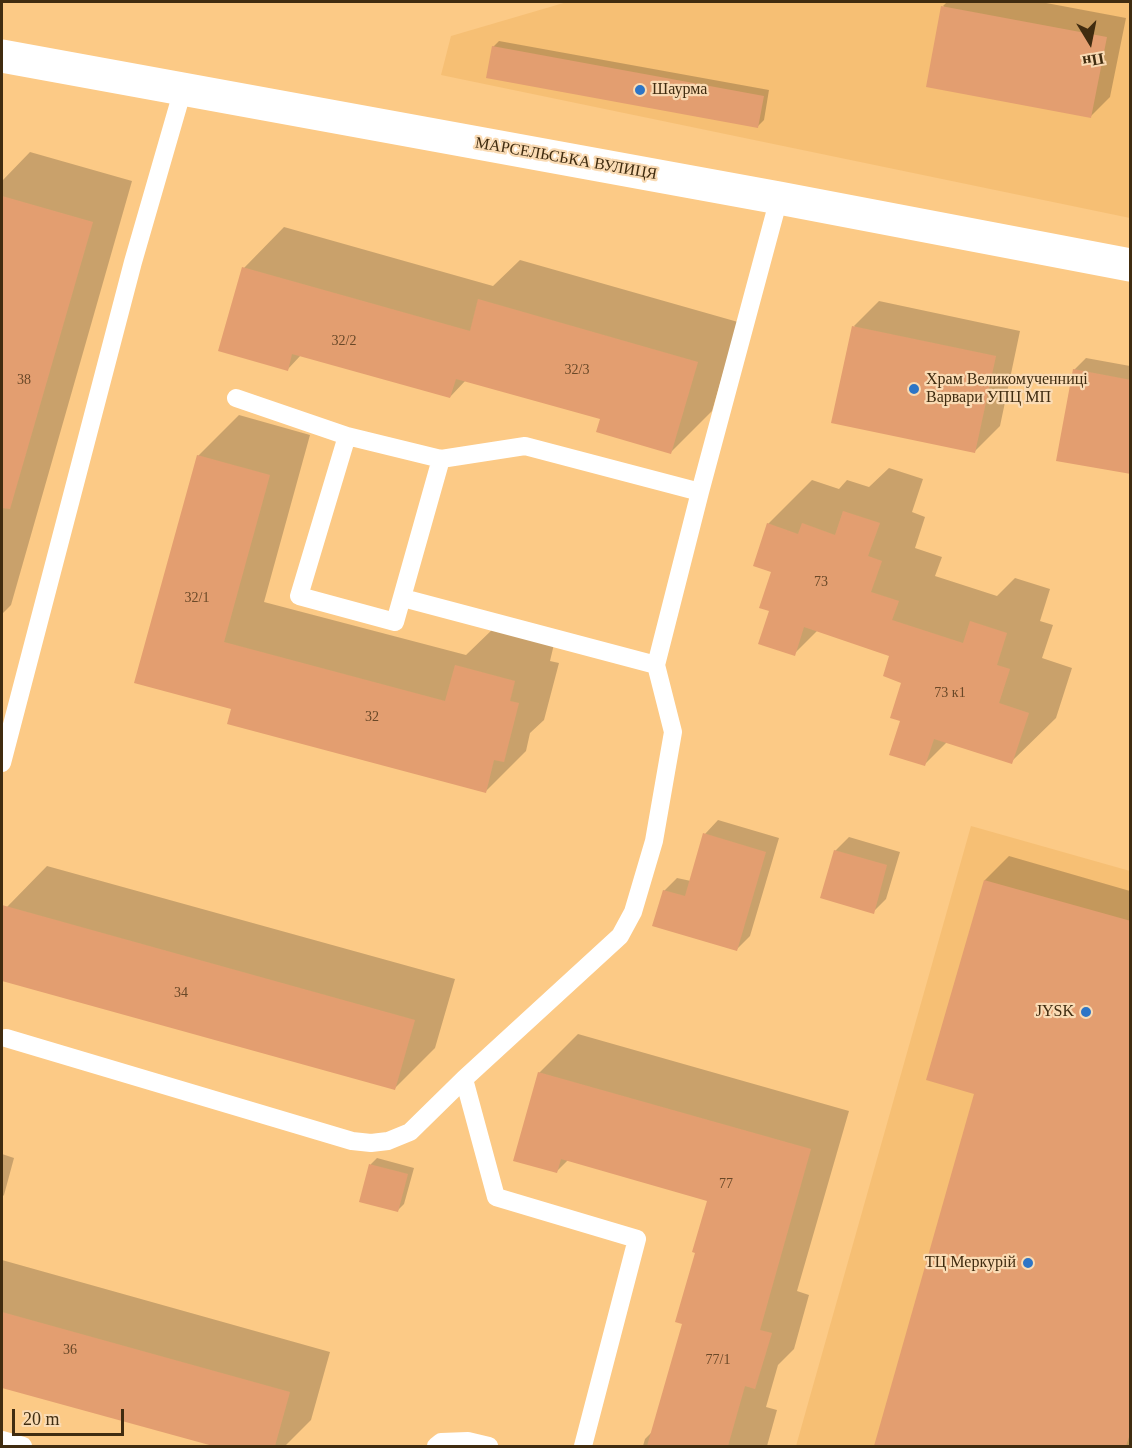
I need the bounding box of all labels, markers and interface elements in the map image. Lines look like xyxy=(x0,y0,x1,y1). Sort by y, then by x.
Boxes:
north arrow xyxy=(1060,12,1120,72)
text: Пн xyxy=(1081,50,1105,70)
place label: Шаурма xyxy=(652,80,707,100)
marker: Шаурма xyxy=(633,83,647,97)
street label: МАРСЕЛЬСЬКА ВУЛИЦЯ xyxy=(474,134,658,184)
house number: 32/2 xyxy=(332,333,356,349)
house number: 32/3 xyxy=(565,362,589,378)
place label: Храм Великомученниці Варвари УПЦ МП xyxy=(926,370,1088,408)
house number: 38 xyxy=(17,372,31,388)
marker: Храм Великомученниці Варвари УПЦ МП xyxy=(907,382,921,396)
house number: 73 xyxy=(814,574,828,590)
house number: 32/1 xyxy=(185,590,209,606)
house number: 73 к1 xyxy=(934,685,966,701)
house number: 32 xyxy=(365,709,379,725)
house number: 34 xyxy=(174,985,188,1001)
place label: JYSK xyxy=(1036,1002,1074,1022)
marker: JYSK xyxy=(1079,1005,1093,1019)
house number: 77 xyxy=(719,1176,733,1192)
place label: ТЦ Меркурій xyxy=(925,1253,1016,1273)
marker: ТЦ Меркурій xyxy=(1021,1256,1035,1270)
house number: 36 xyxy=(63,1342,77,1358)
house number: 77/1 xyxy=(706,1352,730,1368)
scale bar xyxy=(15,1397,128,1435)
text: 20 m xyxy=(23,1409,60,1429)

